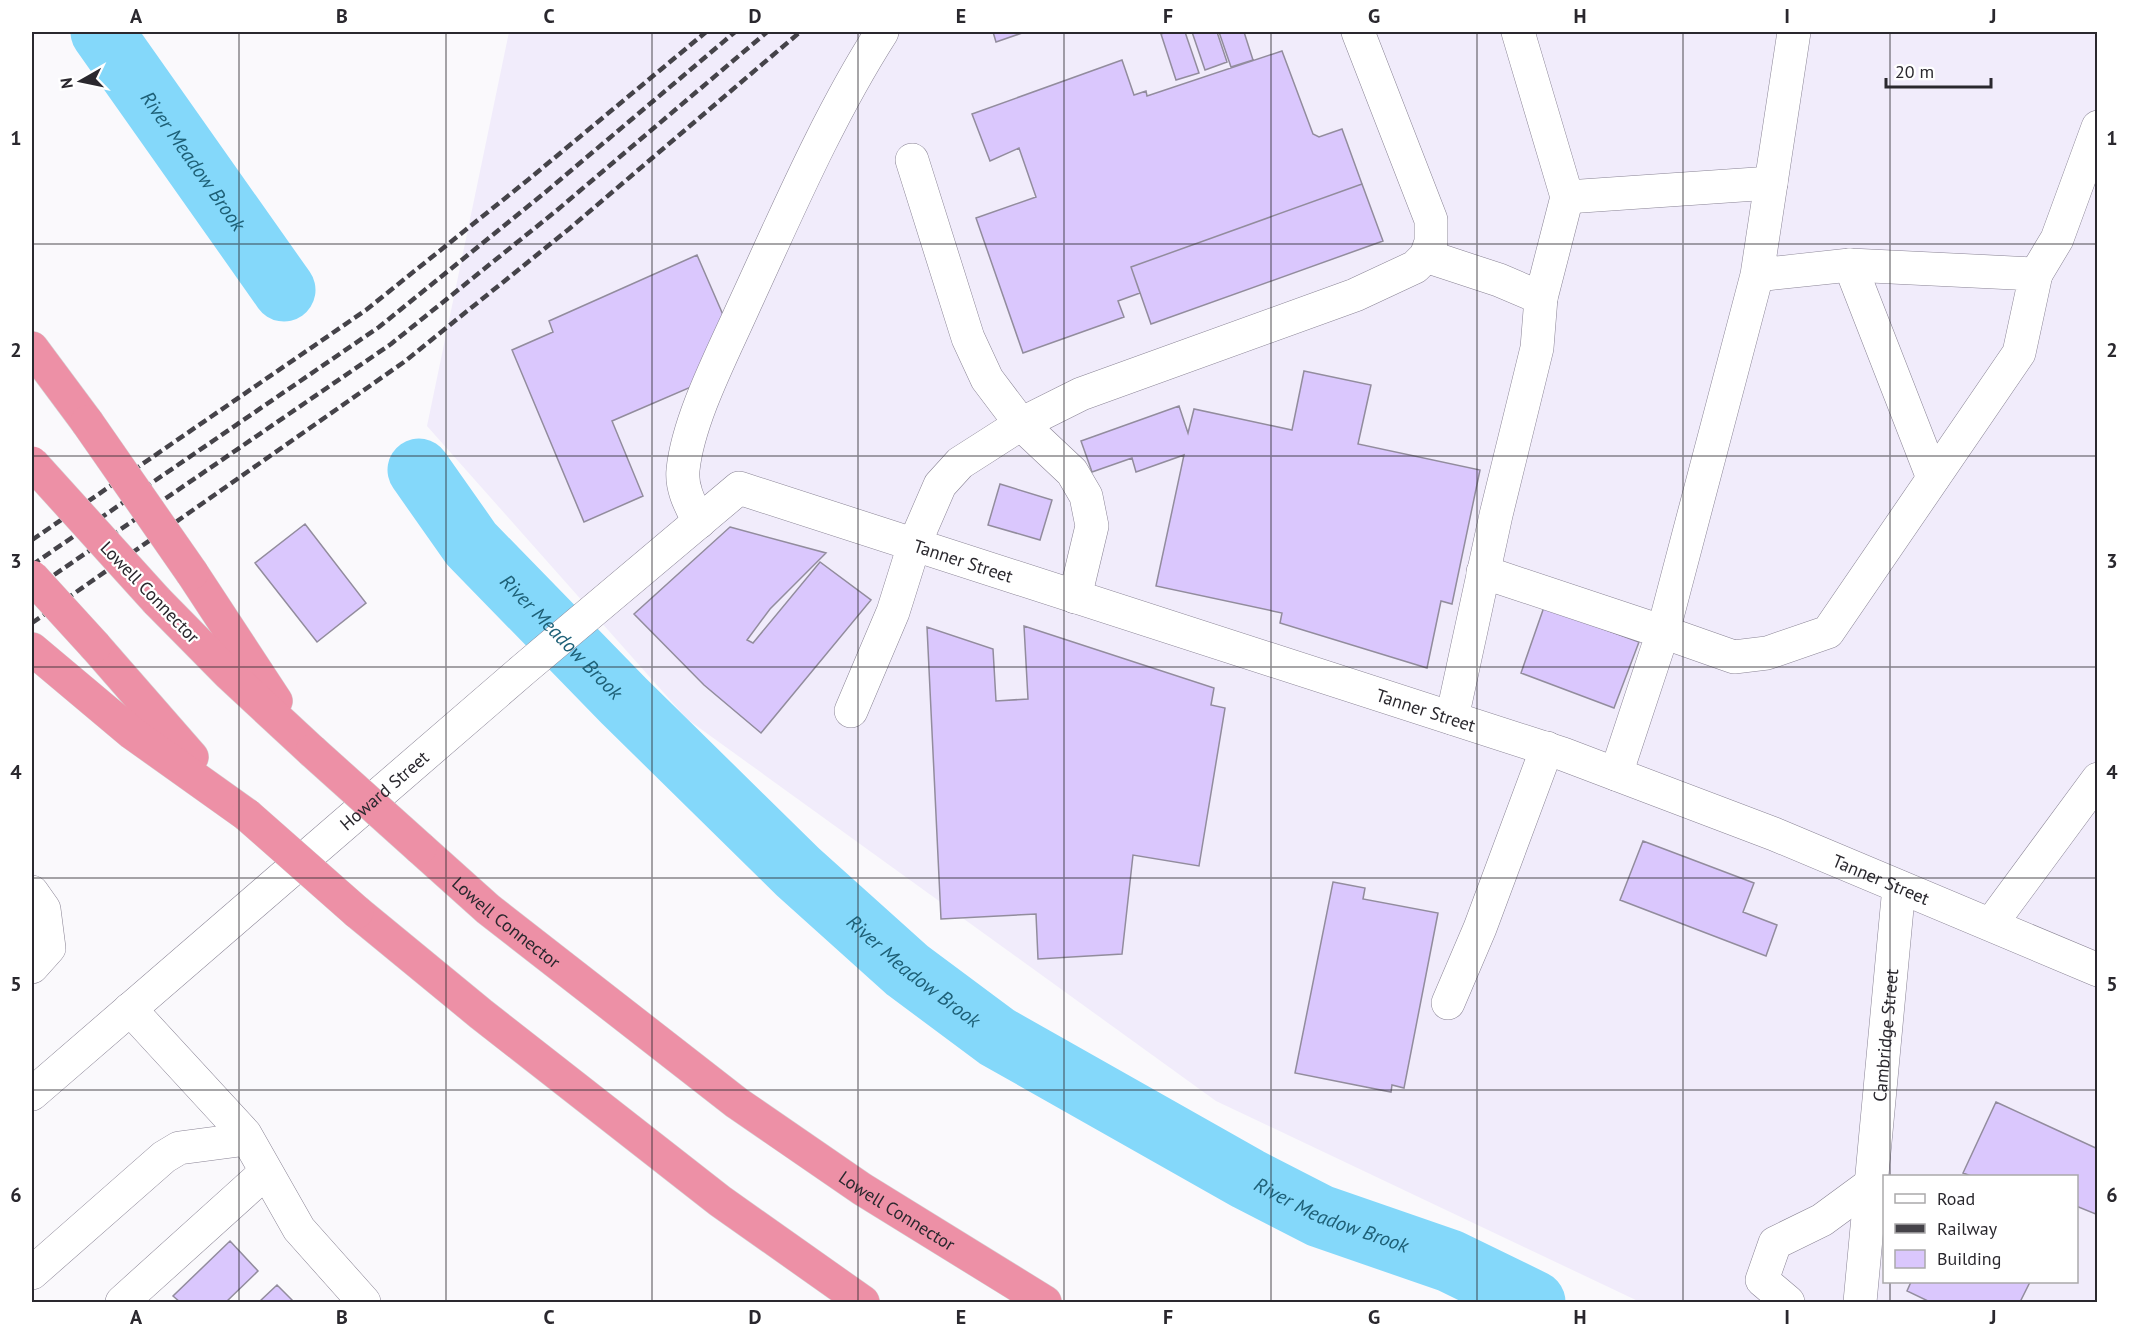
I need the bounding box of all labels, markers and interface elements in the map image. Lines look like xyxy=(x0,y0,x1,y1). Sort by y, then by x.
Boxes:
text: A xyxy=(130,3,143,29)
text: B xyxy=(336,3,348,29)
text: C xyxy=(543,3,555,29)
text: D xyxy=(749,3,762,29)
text: E xyxy=(956,3,966,29)
text: F xyxy=(1163,3,1173,29)
text: G xyxy=(1368,3,1380,29)
text: H xyxy=(1573,3,1587,29)
text: I xyxy=(1784,3,1790,29)
text: J xyxy=(1989,3,1996,29)
north arrow xyxy=(51,51,111,111)
scale bar xyxy=(1886,51,1991,89)
text: 20 m xyxy=(1895,60,1934,83)
text: N xyxy=(55,77,77,90)
water label: River Meadow Brook xyxy=(135,86,252,237)
text: 1 xyxy=(10,125,22,151)
text: 1 xyxy=(2106,125,2118,151)
text: 2 xyxy=(10,337,22,363)
text: 2 xyxy=(2106,337,2118,363)
street label: Tanner Street xyxy=(911,534,1016,587)
street label: Lowell Connector xyxy=(96,536,204,648)
text: 3 xyxy=(10,548,22,574)
text: 3 xyxy=(2106,548,2118,574)
water label: River Meadow Brook xyxy=(494,569,629,706)
street label: Tanner Street xyxy=(1373,683,1478,736)
street label: Howard Street xyxy=(335,745,433,835)
text: 4 xyxy=(10,759,22,785)
text: 4 xyxy=(2106,759,2118,785)
street label: Tanner Street xyxy=(1829,848,1933,910)
street label: Lowell Connector xyxy=(448,871,565,973)
water label: River Meadow Brook xyxy=(841,909,987,1034)
street label: Cambridge Street xyxy=(1867,968,1903,1103)
text: 5 xyxy=(10,971,22,997)
text: 5 xyxy=(2106,971,2118,997)
street label: Lowell Connector xyxy=(835,1165,960,1255)
water label: River Meadow Brook xyxy=(1250,1171,1413,1259)
legend xyxy=(1883,1175,2078,1283)
text: 6 xyxy=(10,1182,22,1208)
text: 6 xyxy=(2106,1182,2118,1208)
text: Road xyxy=(1937,1187,1975,1210)
text: Railway xyxy=(1937,1217,1998,1240)
text: Building xyxy=(1937,1247,2001,1270)
text: A xyxy=(130,1304,143,1330)
text: B xyxy=(336,1304,348,1330)
text: C xyxy=(543,1304,555,1330)
text: D xyxy=(749,1304,762,1330)
text: E xyxy=(956,1304,966,1330)
text: F xyxy=(1163,1304,1173,1330)
text: G xyxy=(1368,1304,1380,1330)
text: H xyxy=(1573,1304,1587,1330)
text: I xyxy=(1784,1304,1790,1330)
text: J xyxy=(1989,1304,1996,1330)

